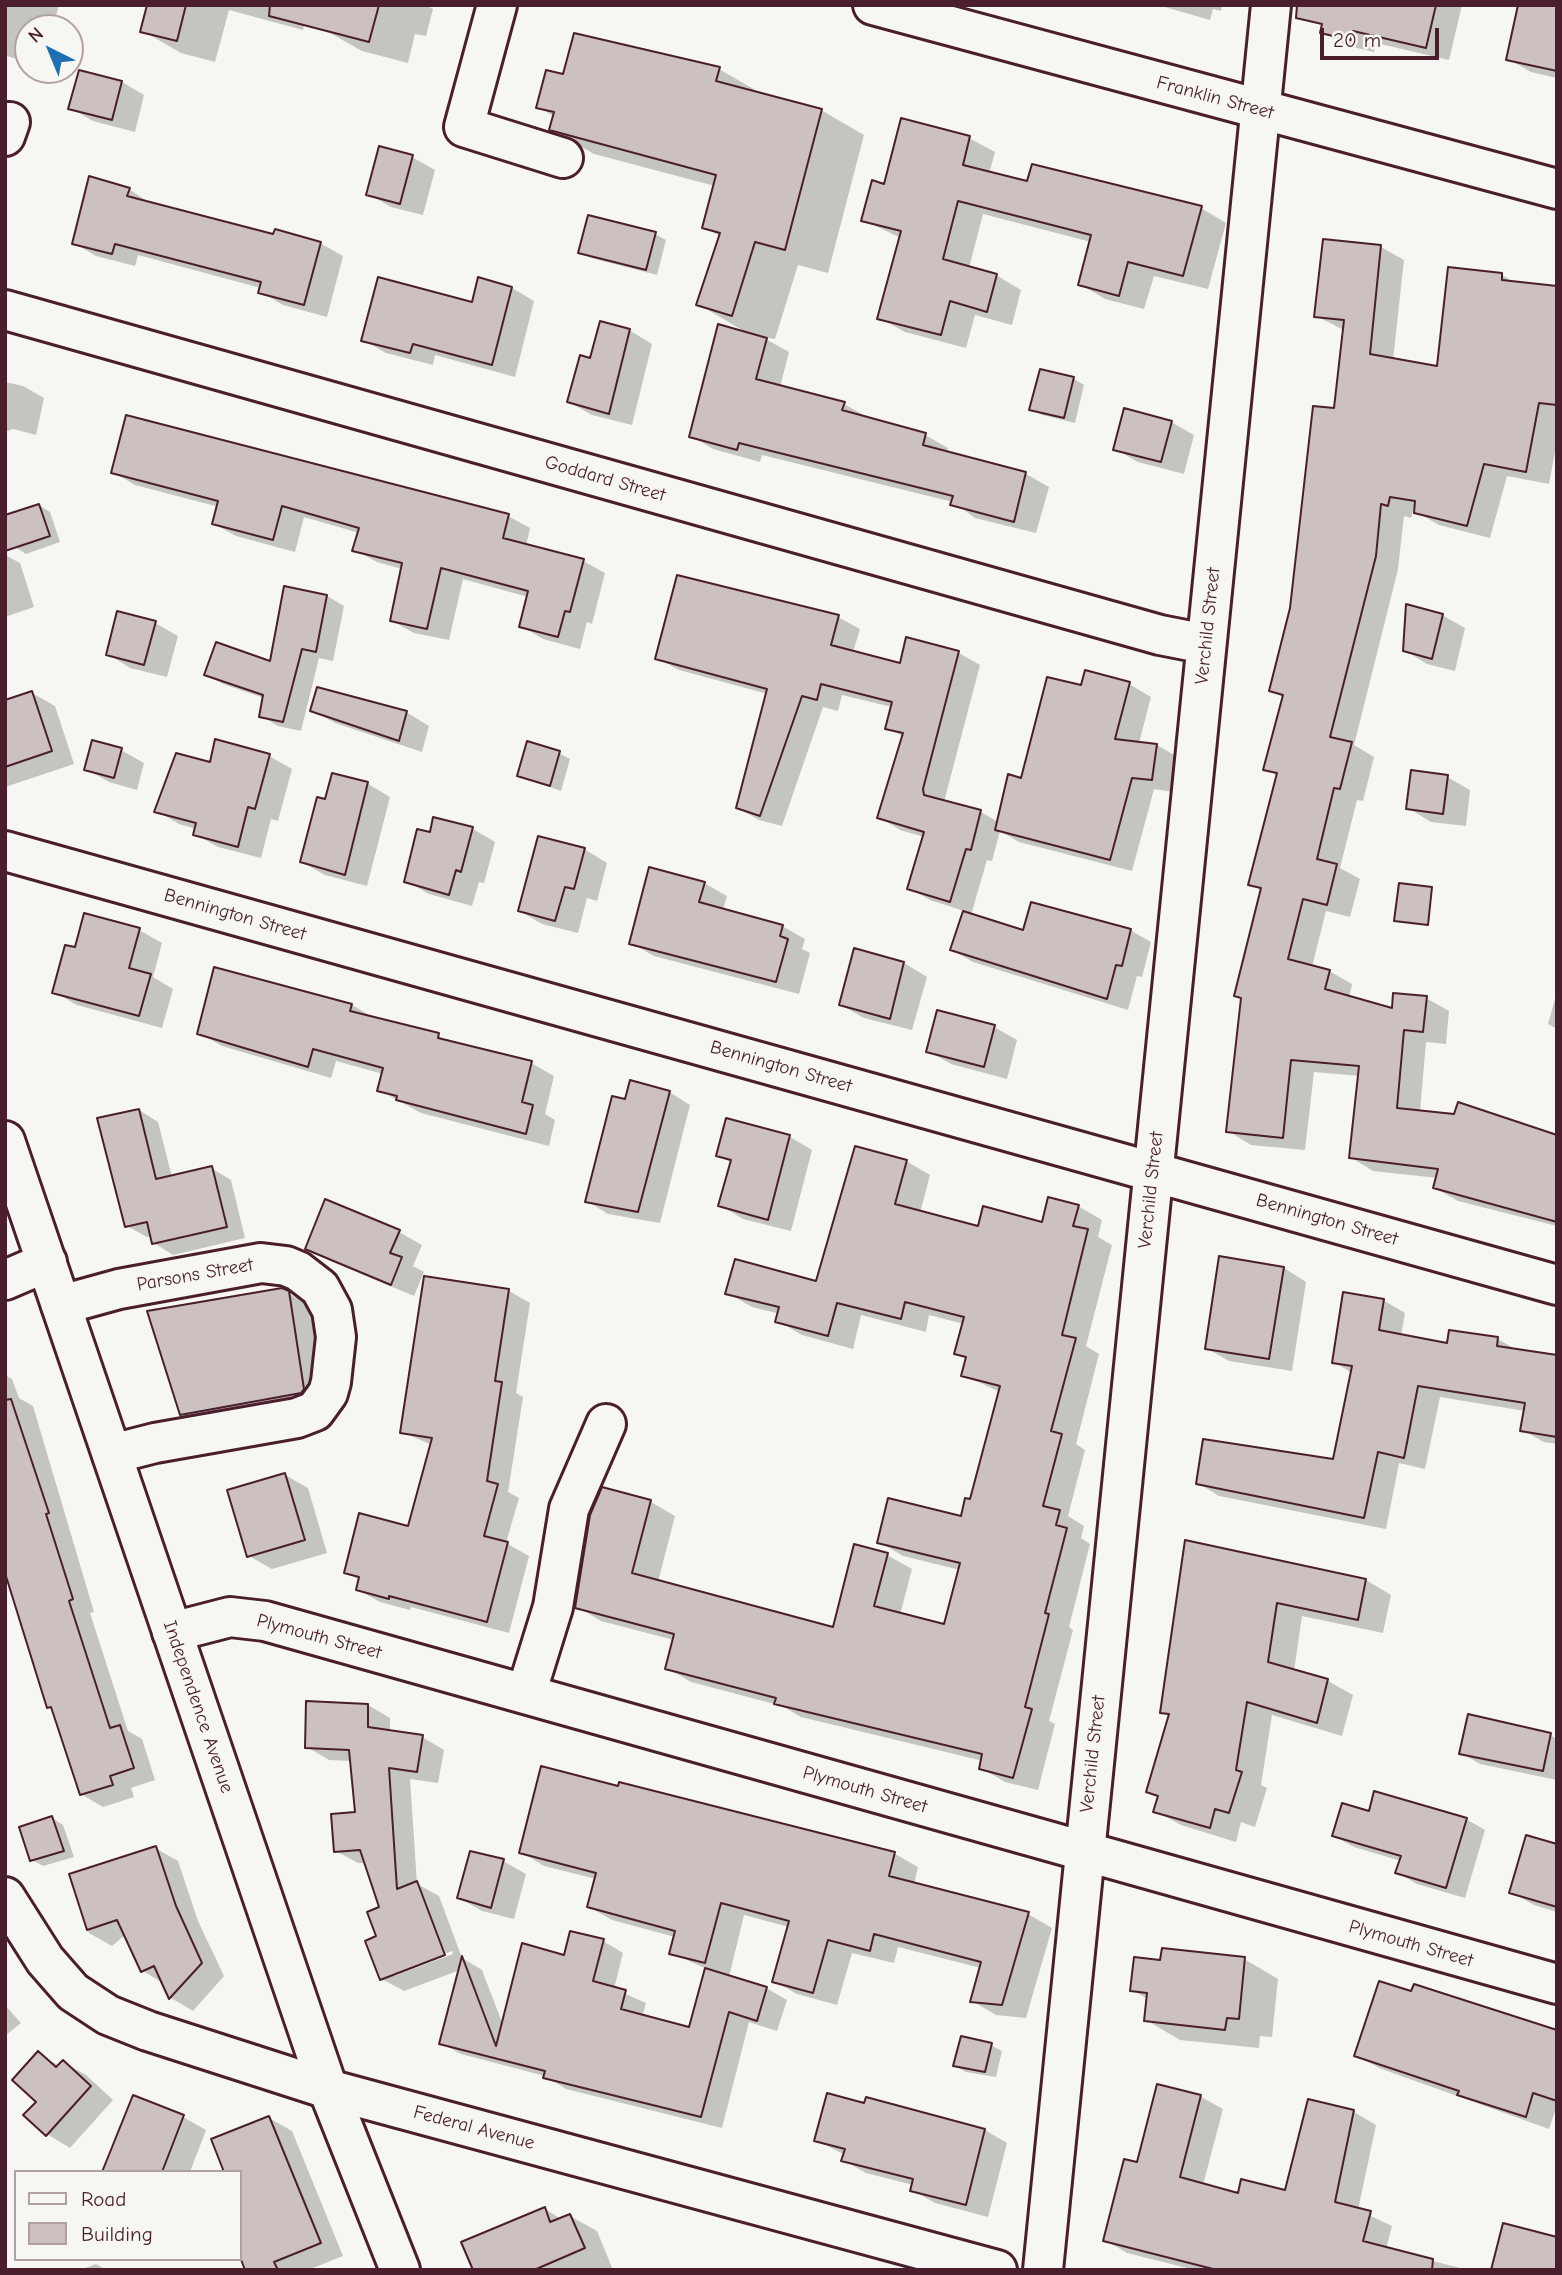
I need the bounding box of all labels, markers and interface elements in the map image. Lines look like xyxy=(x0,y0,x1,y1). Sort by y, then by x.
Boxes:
north arrow xyxy=(14,14,84,84)
scale bar xyxy=(1324,14,1443,58)
text: N xyxy=(24,23,48,47)
text: 20 m xyxy=(1333,28,1381,52)
street label: Franklin Street xyxy=(1154,71,1276,125)
street label: Goddard Street xyxy=(542,451,668,507)
street label: Verchild Street xyxy=(1191,566,1225,686)
street label: Bennington Street xyxy=(161,884,309,946)
street label: Bennington Street xyxy=(707,1036,855,1098)
street label: Verchild Street xyxy=(1134,1130,1168,1250)
street label: Bennington Street xyxy=(1253,1189,1401,1251)
street label: Parsons Street xyxy=(135,1254,255,1296)
street label: Plymouth Street xyxy=(254,1609,384,1665)
street label: Independence Avenue xyxy=(158,1618,238,1796)
street label: Verchild Street xyxy=(1076,1694,1110,1814)
street label: Plymouth Street xyxy=(800,1761,930,1819)
street label: Plymouth Street xyxy=(1346,1915,1476,1973)
street label: Federal Avenue xyxy=(411,2101,537,2155)
legend xyxy=(14,2170,242,2261)
text: Road xyxy=(81,2187,126,2211)
text: Building xyxy=(81,2222,153,2246)

